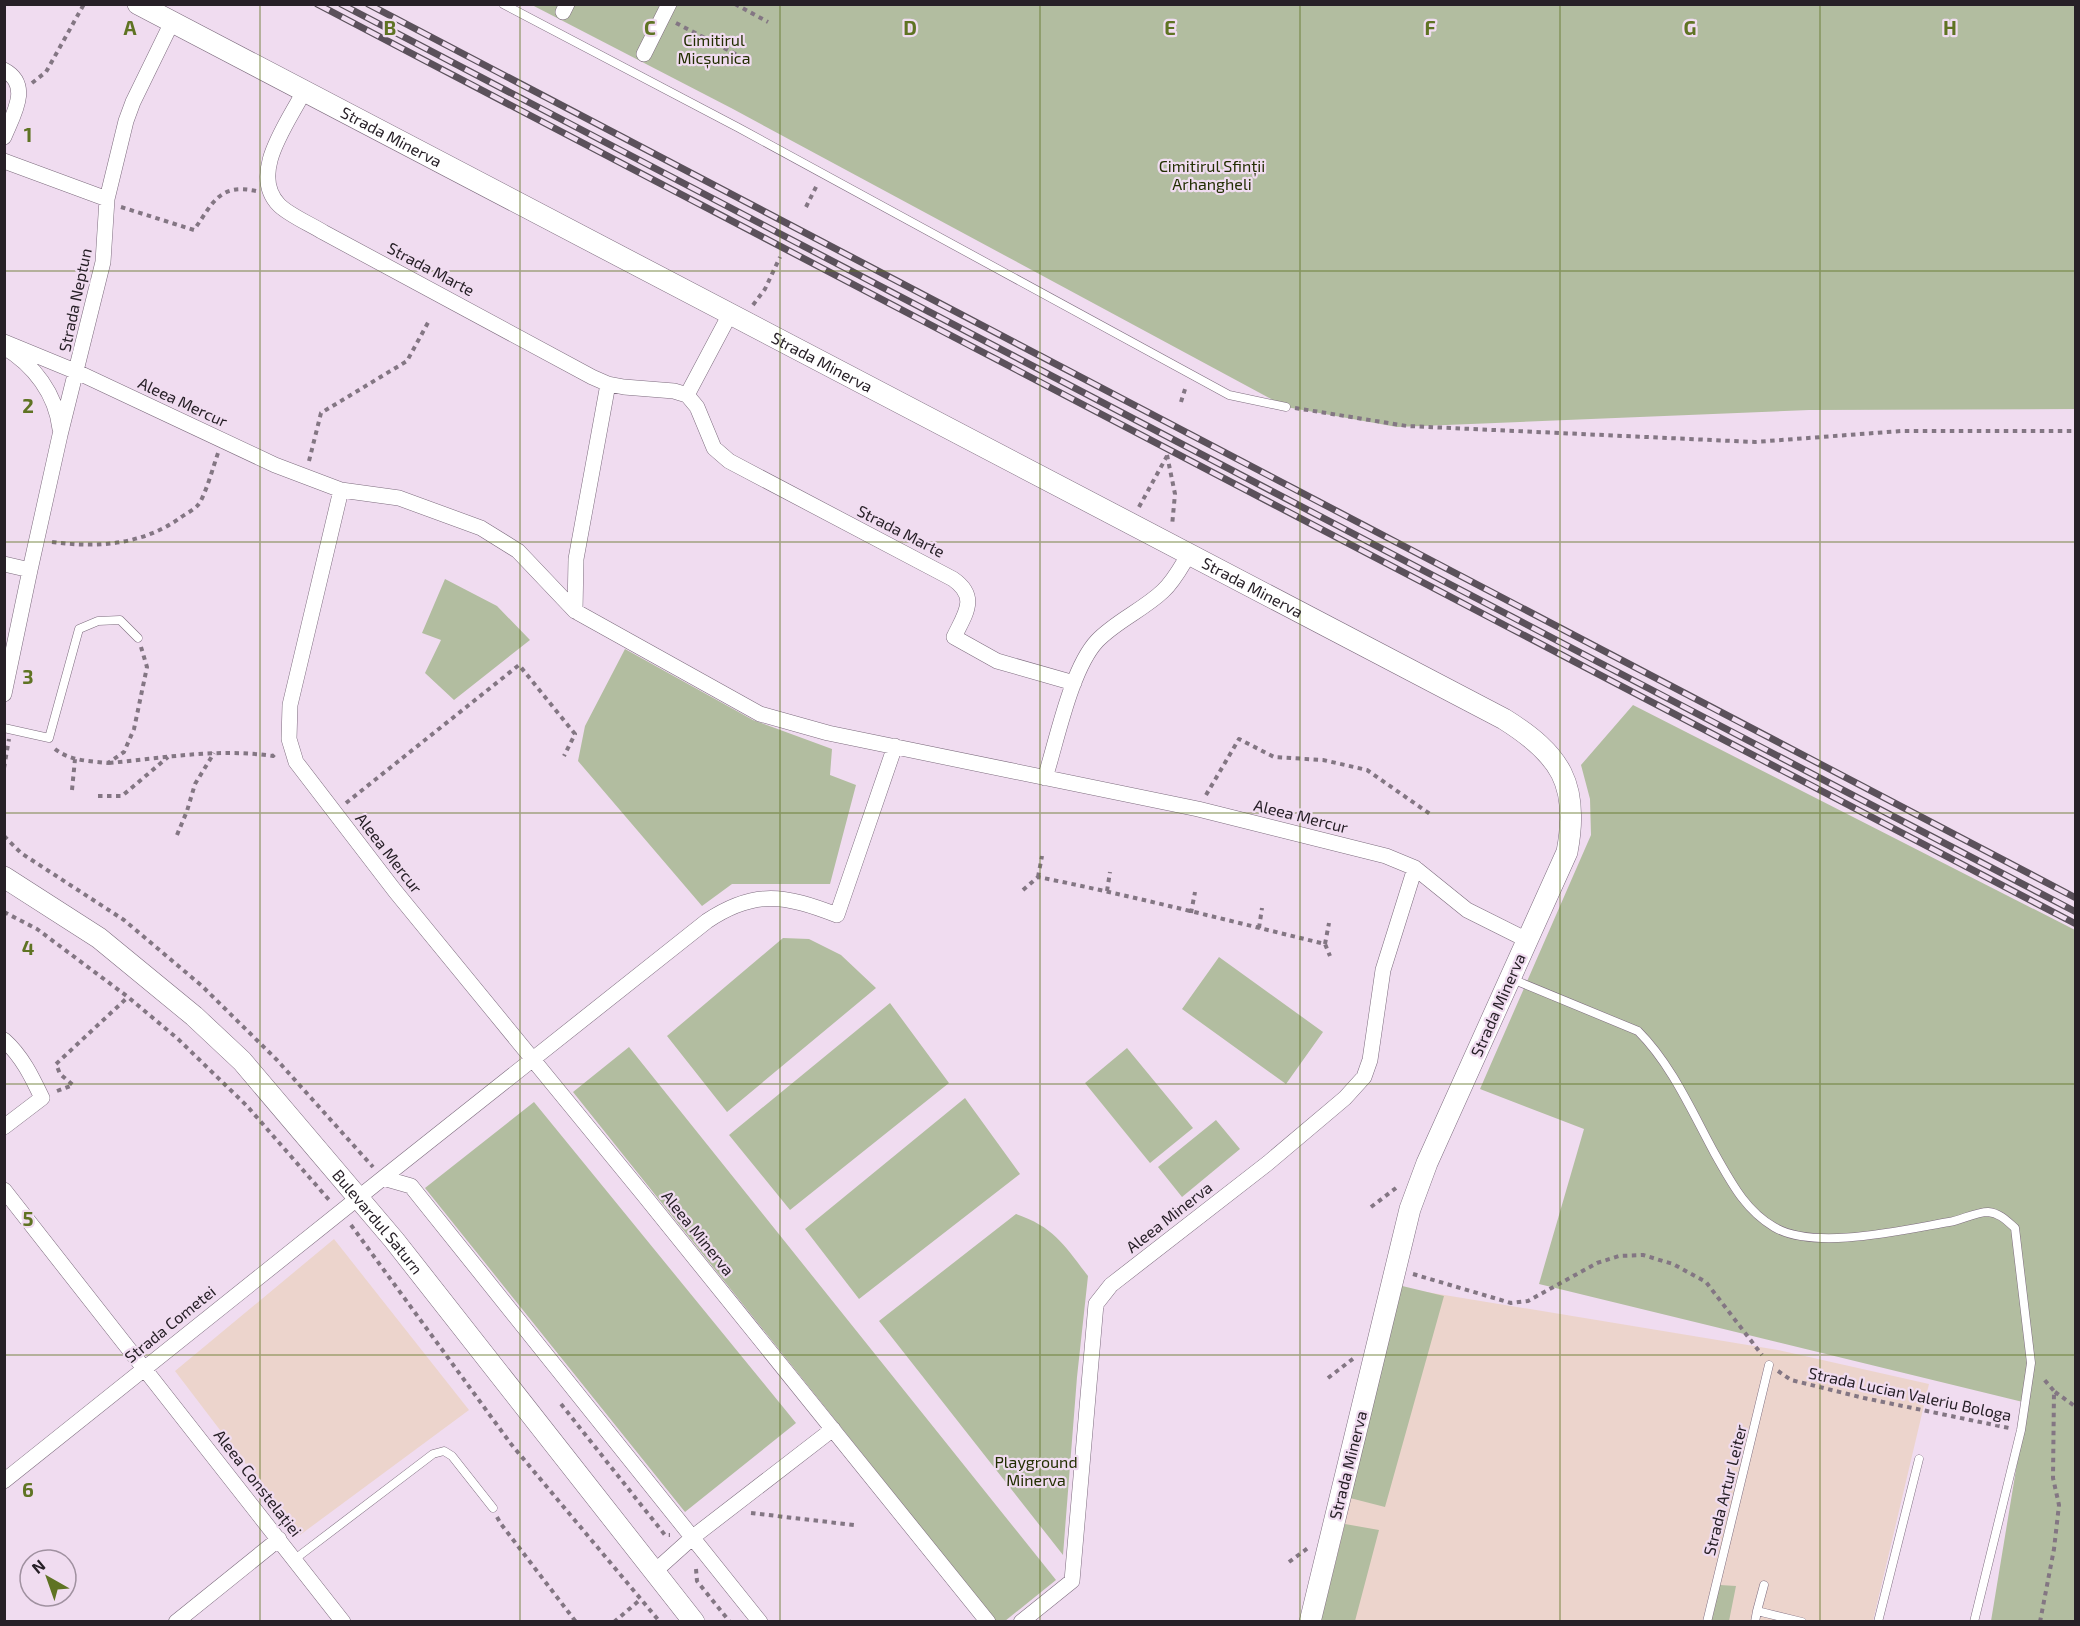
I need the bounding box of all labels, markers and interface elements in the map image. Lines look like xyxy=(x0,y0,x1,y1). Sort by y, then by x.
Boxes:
text: A xyxy=(123,15,137,39)
text: B xyxy=(384,15,396,39)
text: C xyxy=(644,15,656,39)
text: D xyxy=(903,15,917,39)
text: E xyxy=(1164,15,1176,39)
text: F xyxy=(1424,15,1436,39)
text: G xyxy=(1684,15,1696,39)
text: H xyxy=(1943,15,1957,39)
park label: Cimitirul Micșunica xyxy=(678,30,750,69)
street label: Strada Minerva xyxy=(338,102,445,170)
text: 1 xyxy=(24,122,32,146)
park label: Cimitirul Sfinții Arhangheli xyxy=(1159,156,1265,193)
street label: Strada Marte xyxy=(385,238,478,299)
street label: Strada Neptun xyxy=(54,246,95,353)
street label: Strada Minerva xyxy=(768,327,876,396)
street label: Aleea Mercur xyxy=(135,373,231,431)
text: 2 xyxy=(22,393,34,417)
street label: Strada Marte xyxy=(854,500,948,561)
street label: Strada Minerva xyxy=(1199,553,1306,621)
text: 3 xyxy=(22,664,34,688)
street label: Aleea Mercur xyxy=(1252,795,1351,837)
street label: Aleea Mercur xyxy=(352,809,427,897)
text: 4 xyxy=(22,935,35,959)
street label: Strada Minerva xyxy=(1466,950,1529,1059)
street label: Bulevardul Saturn xyxy=(329,1165,427,1278)
street label: Aleea Minerva xyxy=(1122,1177,1215,1256)
street label: Aleea Minerva xyxy=(658,1186,738,1279)
text: 5 xyxy=(22,1206,34,1230)
street label: Strada Cometei xyxy=(121,1281,219,1366)
street label: Strada Lucian Valeriu Bologa xyxy=(1807,1363,2013,1424)
street label: Strada Minerva xyxy=(1325,1409,1370,1521)
street label: Strada Artur Leiter xyxy=(1699,1422,1750,1557)
street label: Aleea Constelației xyxy=(209,1425,306,1541)
park label: Playground Minerva xyxy=(994,1452,1078,1489)
text: 6 xyxy=(22,1477,34,1501)
north arrow xyxy=(18,1548,78,1608)
text: N xyxy=(28,1555,49,1577)

